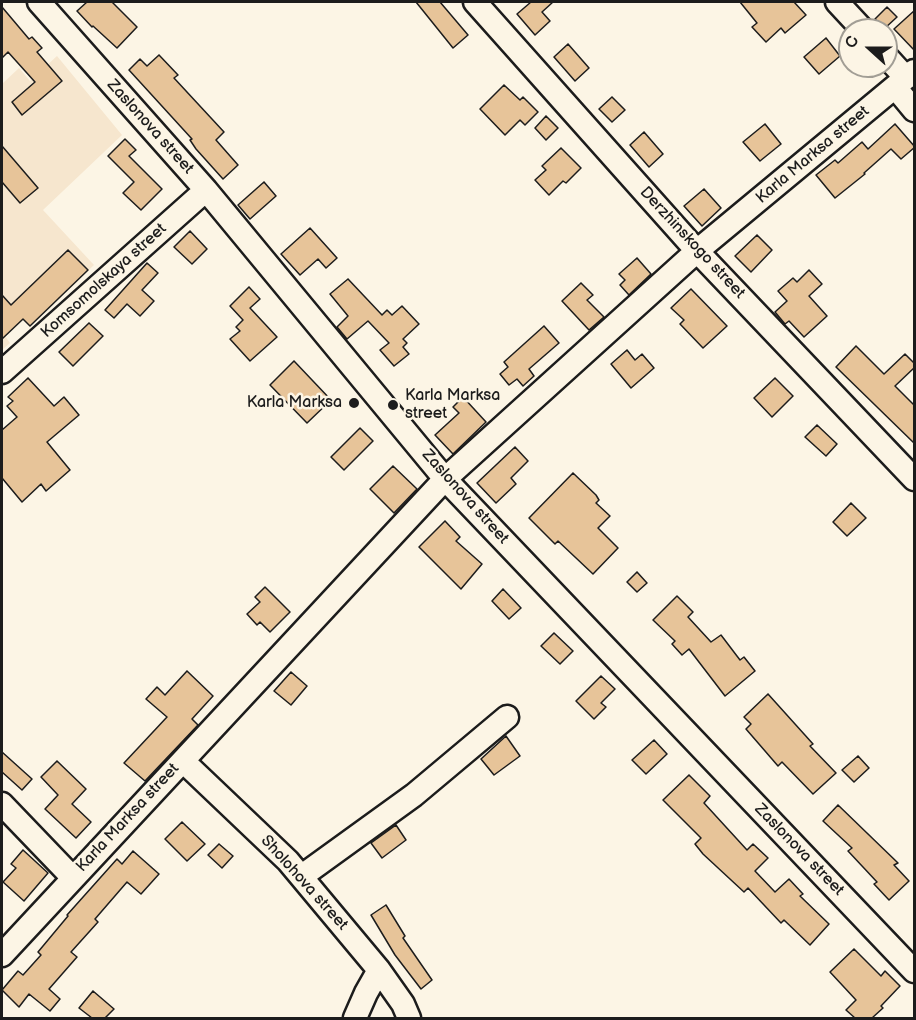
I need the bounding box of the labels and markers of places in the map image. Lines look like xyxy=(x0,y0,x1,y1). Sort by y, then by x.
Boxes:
place label: Karla Marksa street xyxy=(405,386,500,424)
place label: Karla Marksa xyxy=(247,393,342,413)
marker: Karla Marksa xyxy=(347,396,361,410)
marker: Karla Marksa street xyxy=(386,398,400,412)

